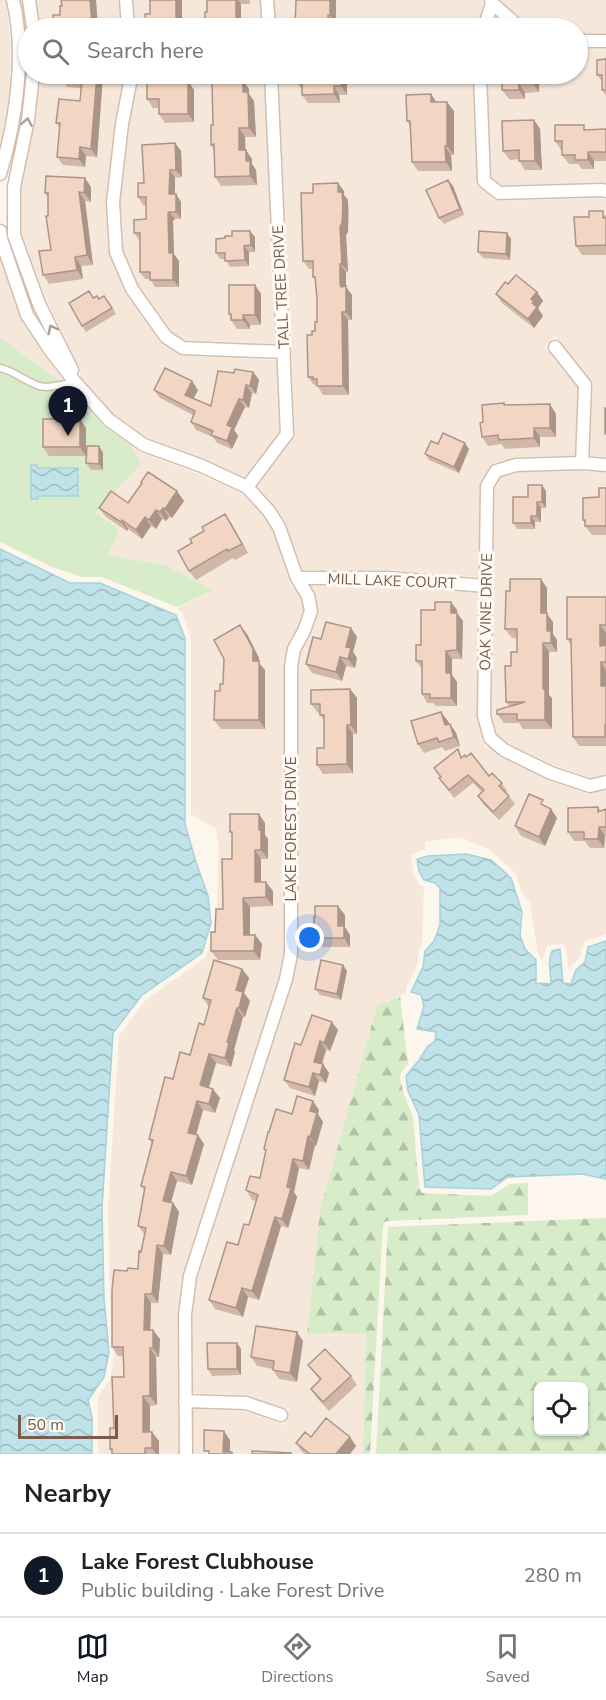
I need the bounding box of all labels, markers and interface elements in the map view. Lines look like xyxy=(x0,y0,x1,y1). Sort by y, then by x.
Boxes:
search box xyxy=(18,18,588,84)
icon: search xyxy=(39,35,72,68)
text: Search here xyxy=(87,36,204,66)
one-way arrow xyxy=(20,117,33,127)
street label: TALL TREE DRIVE xyxy=(268,225,294,349)
one-way arrow xyxy=(48,324,59,335)
pin: 1 xyxy=(48,386,88,436)
street label: OAK VINE DRIVE xyxy=(475,553,497,671)
street label: MILL LAKE COURT xyxy=(327,569,457,593)
street label: LAKE FOREST DRIVE xyxy=(281,757,301,901)
your location xyxy=(295,923,324,952)
map controls xyxy=(534,1382,588,1436)
button: locate xyxy=(534,1382,588,1436)
scale bar xyxy=(18,1412,118,1440)
text: 50 m xyxy=(27,1414,64,1436)
text: Nearby xyxy=(24,1476,111,1511)
text: Lake Forest Clubhouse xyxy=(81,1547,314,1577)
text: 1 xyxy=(38,1562,50,1589)
text: 280 m xyxy=(524,1562,582,1589)
text: Public building · Lake Forest Drive xyxy=(81,1577,384,1604)
tab: Map xyxy=(76,1630,109,1688)
tab: Directions xyxy=(261,1630,333,1688)
tab: Saved xyxy=(486,1630,530,1688)

